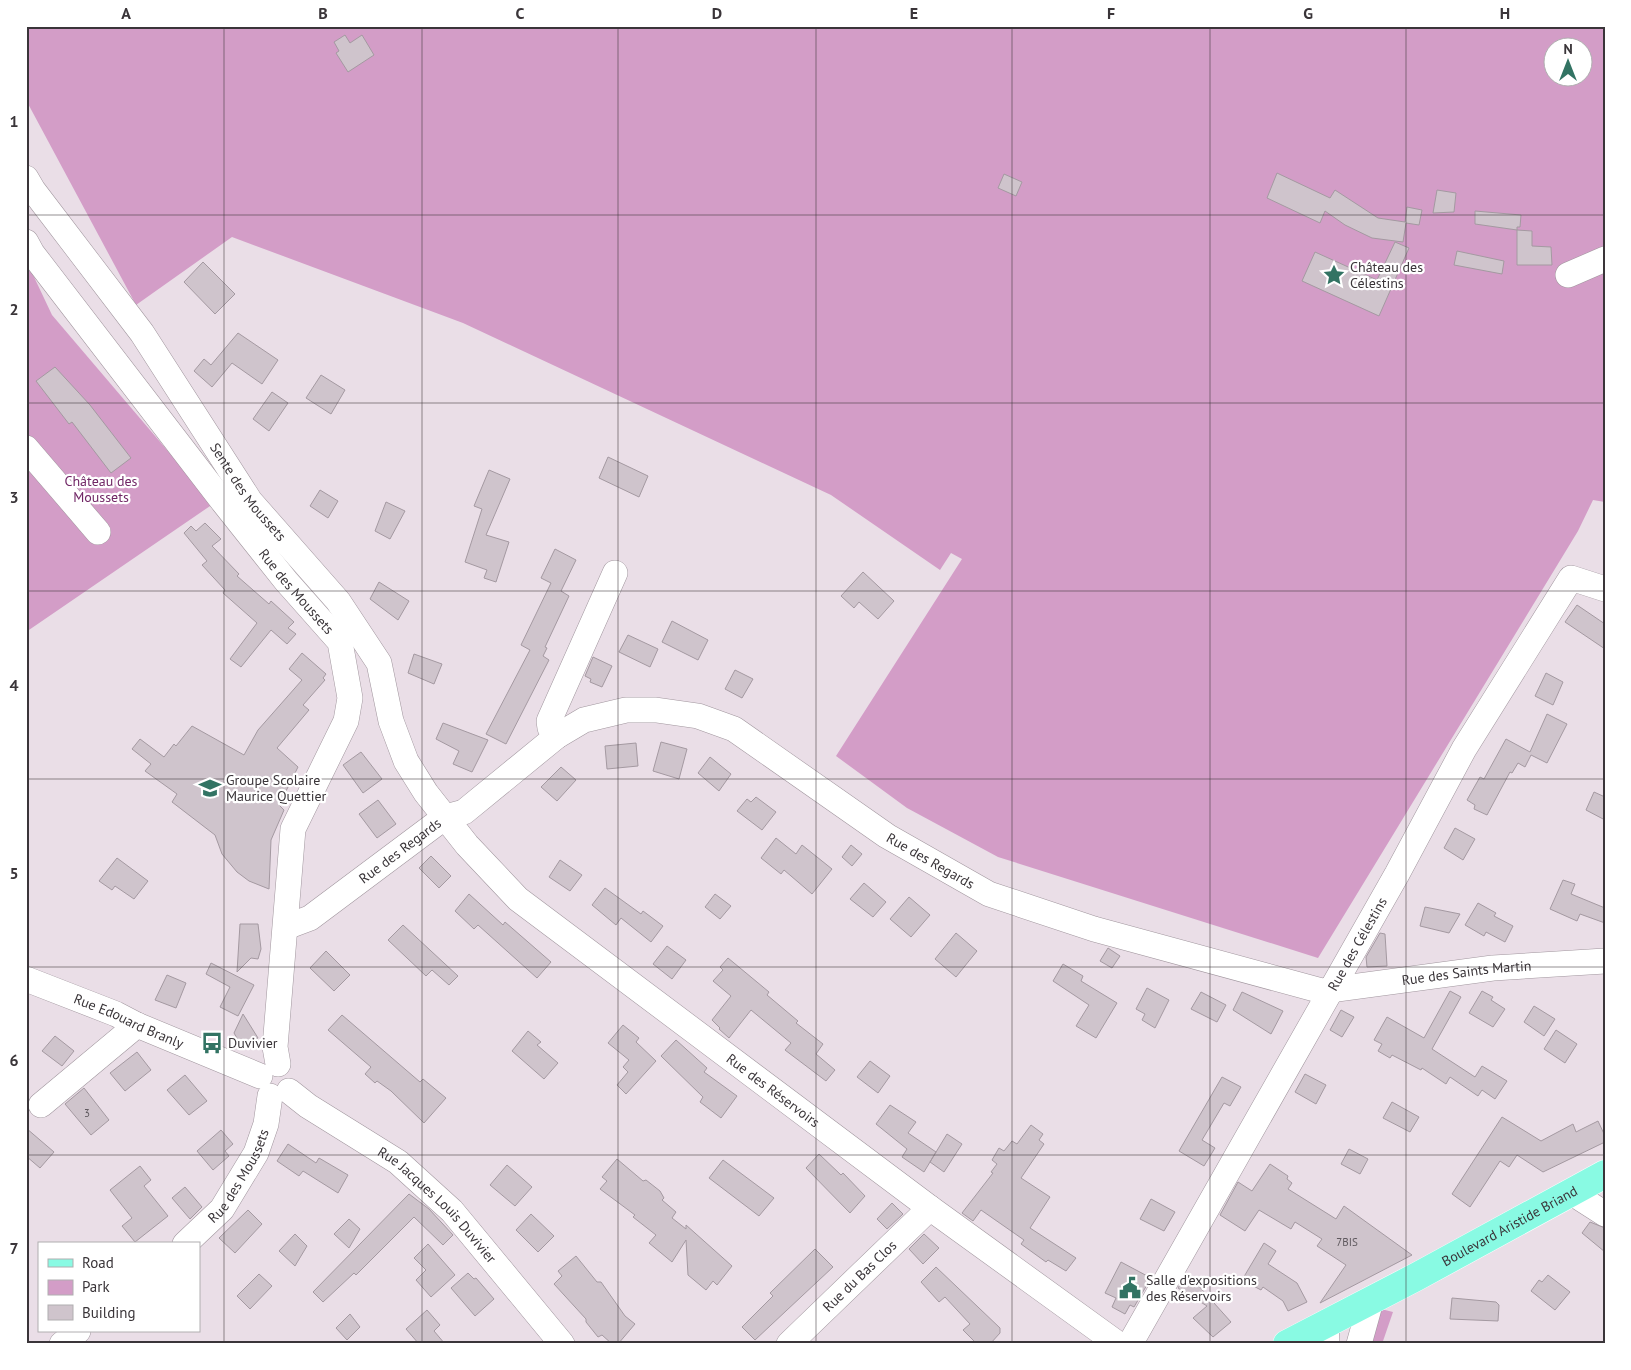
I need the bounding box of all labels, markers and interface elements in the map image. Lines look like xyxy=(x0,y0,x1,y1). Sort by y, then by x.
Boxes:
text: A xyxy=(121,3,131,23)
text: B xyxy=(318,3,328,23)
text: C xyxy=(516,3,525,23)
text: D xyxy=(712,3,722,23)
text: E xyxy=(910,3,918,23)
text: F xyxy=(1107,3,1115,23)
text: G xyxy=(1303,3,1313,23)
text: H xyxy=(1500,3,1510,23)
north arrow xyxy=(1544,38,1594,88)
text: N xyxy=(1563,40,1573,58)
text: 1 xyxy=(9,111,19,131)
place label: Château des Célestins xyxy=(1350,258,1423,292)
place icon: Château des Célestins xyxy=(1321,262,1347,288)
text: 2 xyxy=(9,299,19,319)
street label: Sente des Moussets xyxy=(206,440,290,545)
park label: Château des Moussets xyxy=(64,472,138,506)
text: 3 xyxy=(9,487,19,507)
street label: Rue des Moussets xyxy=(255,545,338,638)
text: 4 xyxy=(9,675,19,695)
place label: Groupe Scolaire Maurice Quettier xyxy=(226,771,327,805)
school or university icon: Groupe Scolaire Maurice Quettier xyxy=(197,775,223,801)
street label: Rue des Regards xyxy=(355,814,445,887)
street label: Rue des Regards xyxy=(883,829,978,893)
text: 5 xyxy=(9,863,19,883)
street label: Rue des Célestins xyxy=(1324,894,1391,994)
street label: Rue des Saints Martin xyxy=(1401,957,1532,989)
street label: Rue Edouard Branly xyxy=(71,989,187,1053)
bus stop icon: Duvivier xyxy=(199,1030,225,1056)
place label: Duvivier xyxy=(228,1034,278,1052)
street label: Rue des Réservoirs xyxy=(723,1049,823,1131)
text: 6 xyxy=(9,1050,19,1070)
house number: 3 xyxy=(84,1106,90,1120)
street label: Rue des Moussets xyxy=(204,1126,273,1227)
street label: Rue Jacques Louis Duvivier xyxy=(374,1143,500,1267)
street label: Boulevard Aristide Briand xyxy=(1439,1182,1581,1270)
house number: 7BIS xyxy=(1336,1235,1358,1249)
street label: Rue du Bas Clos xyxy=(819,1236,900,1316)
text: 7 xyxy=(9,1238,19,1258)
legend xyxy=(38,1242,200,1332)
text: Road xyxy=(82,1253,114,1272)
place label: Salle d'expositions des Réservoirs xyxy=(1146,1271,1257,1305)
public building icon: Salle d'expositions des Réservoirs xyxy=(1117,1275,1143,1301)
text: Park xyxy=(82,1277,110,1296)
text: Building xyxy=(82,1303,136,1322)

